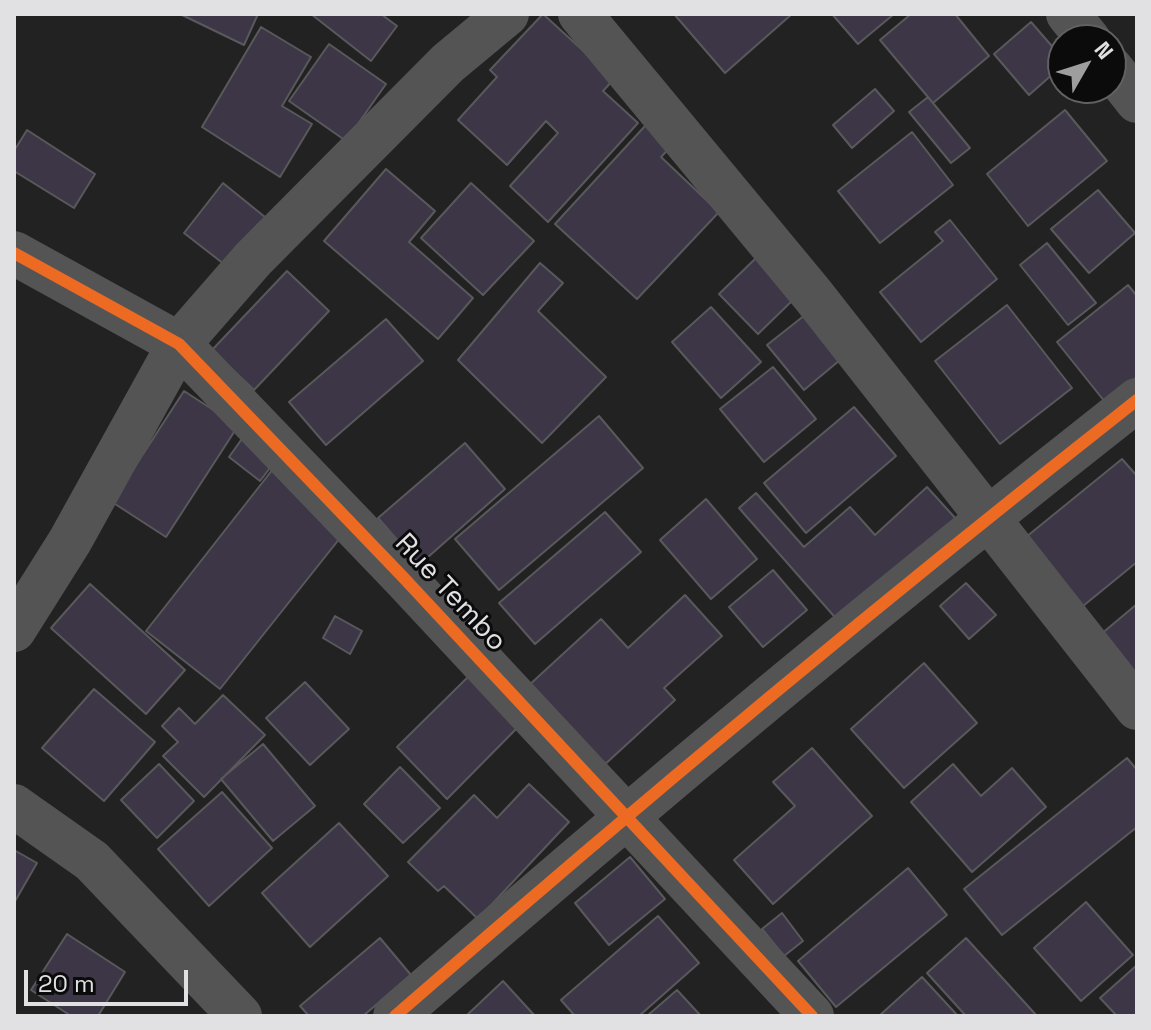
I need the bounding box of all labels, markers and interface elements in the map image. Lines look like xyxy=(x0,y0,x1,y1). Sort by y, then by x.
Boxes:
north arrow xyxy=(1047,24,1127,104)
text: N xyxy=(1089,36,1120,65)
street label: Rue Tembo xyxy=(387,527,513,659)
scale bar xyxy=(28,954,192,1004)
text: 20 m xyxy=(38,968,95,999)

